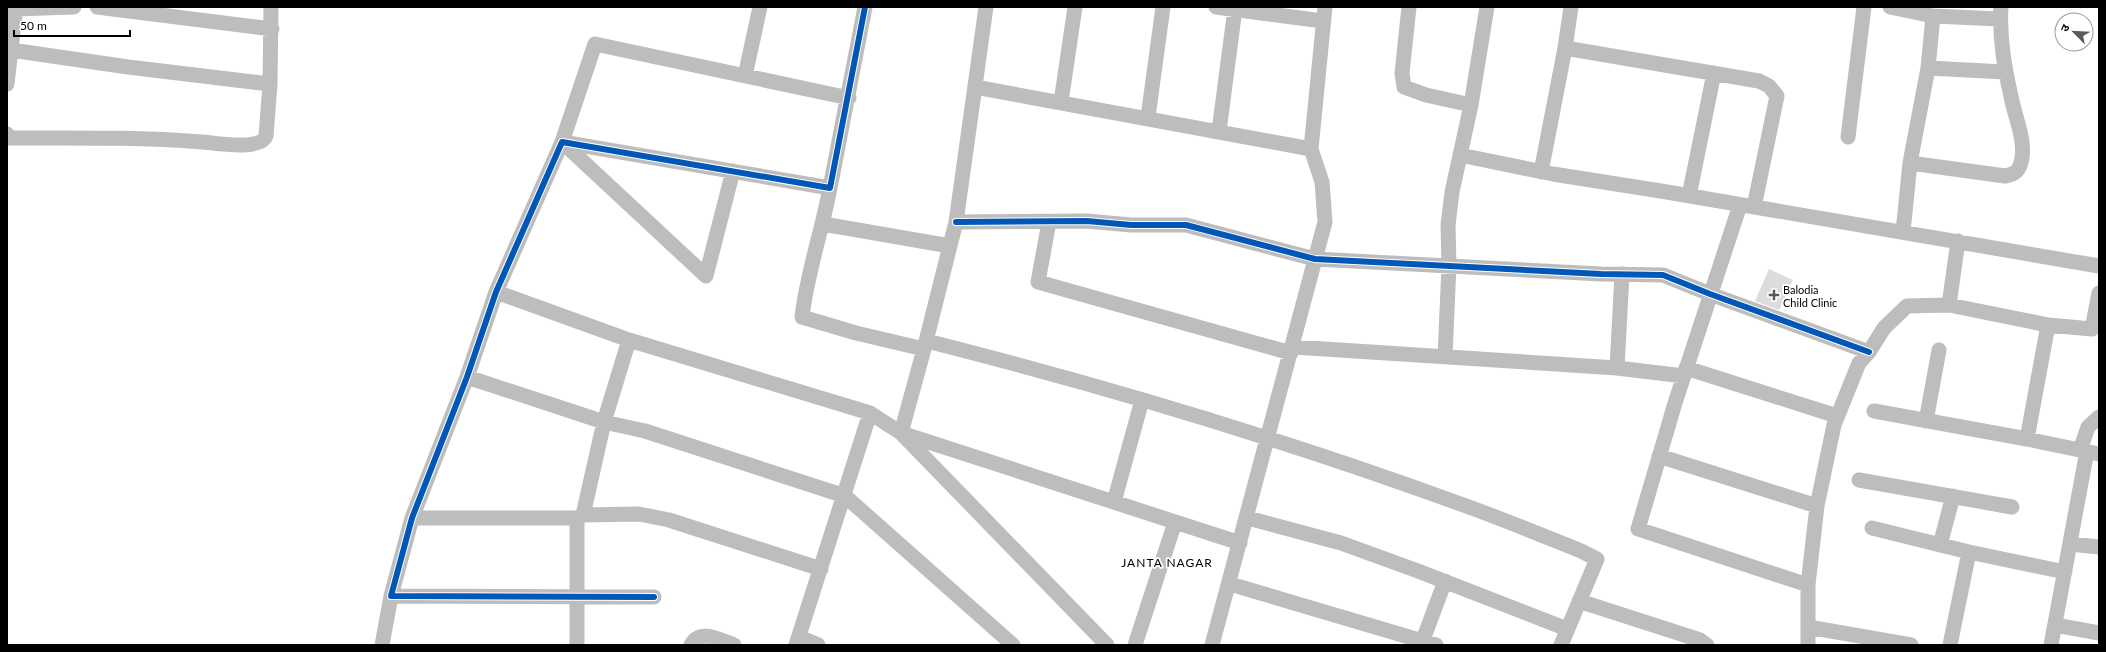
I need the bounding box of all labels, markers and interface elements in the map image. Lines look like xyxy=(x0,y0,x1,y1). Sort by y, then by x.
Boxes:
scale bar xyxy=(14,12,130,38)
north arrow xyxy=(2054,12,2094,52)
text: 50 m xyxy=(20,18,47,33)
text: उ xyxy=(2057,22,2072,33)
place label: Balodia Child Clinic xyxy=(1783,283,1837,309)
marker: Balodia Child Clinic xyxy=(1768,289,1780,301)
district label: JANTA NAGAR xyxy=(1121,555,1213,570)

